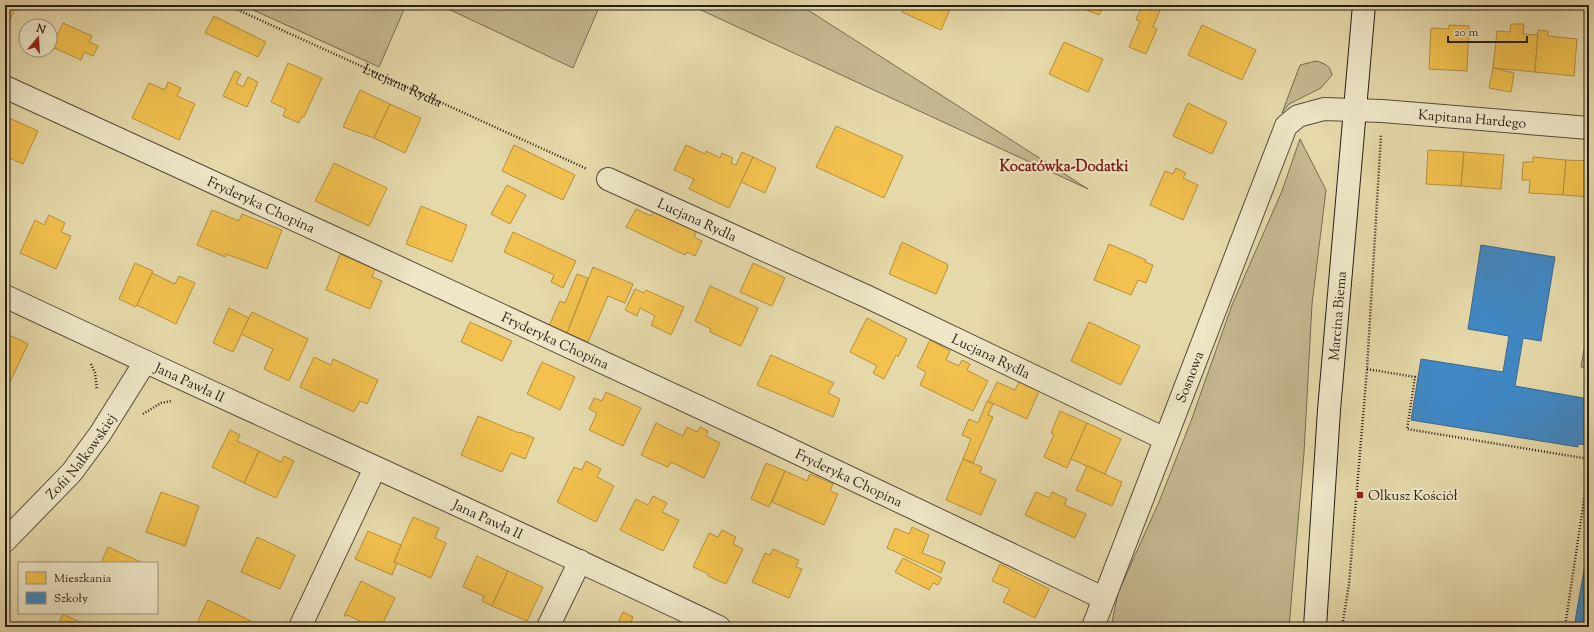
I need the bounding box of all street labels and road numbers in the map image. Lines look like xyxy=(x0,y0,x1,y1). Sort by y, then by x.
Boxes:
street label: Lucjana Rydla xyxy=(359,60,445,114)
street label: Kapitana Hardego xyxy=(1417,106,1527,135)
street label: Fryderyka Chopina xyxy=(203,173,318,240)
street label: Lucjana Rydla xyxy=(653,195,740,248)
street label: Marcina Biema xyxy=(1325,270,1353,362)
street label: Fryderyka Chopina xyxy=(498,309,612,376)
street label: Lucjana Rydla xyxy=(948,330,1033,385)
street label: Sosnowa xyxy=(1172,348,1210,406)
street label: Jana Pawła II xyxy=(150,359,228,409)
street label: Zofii Nałkowskiej xyxy=(42,410,122,505)
street label: Fryderyka Chopina xyxy=(791,445,906,514)
street label: Jana Pawła II xyxy=(448,496,526,546)

